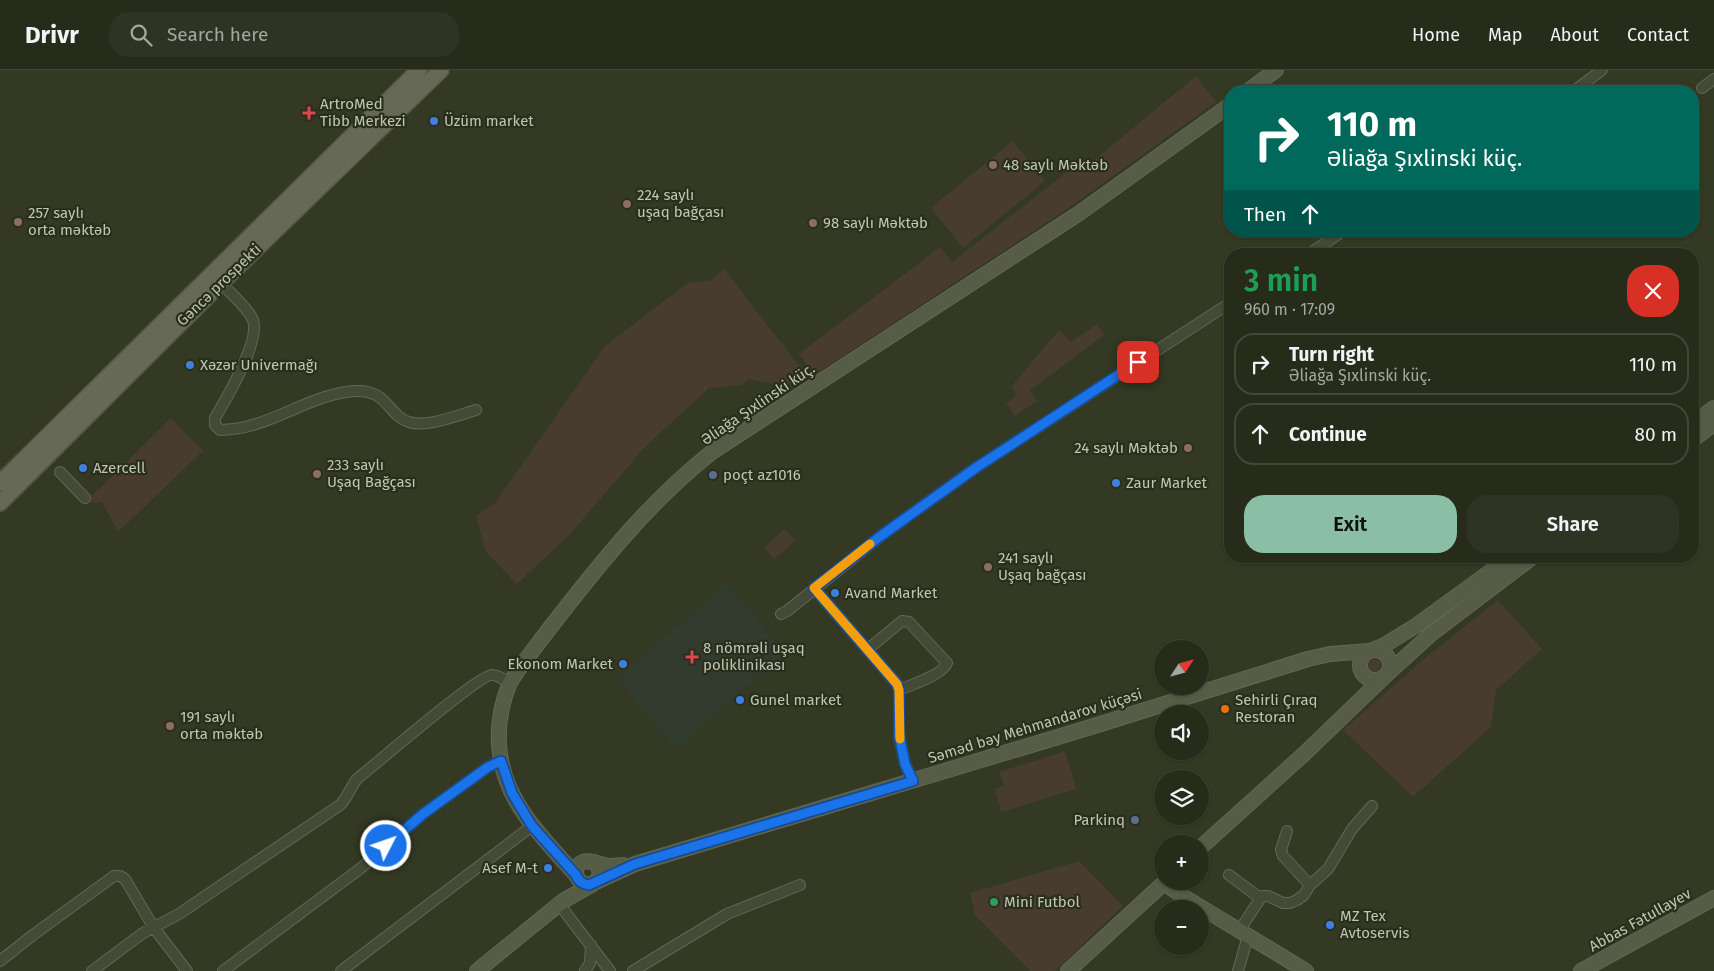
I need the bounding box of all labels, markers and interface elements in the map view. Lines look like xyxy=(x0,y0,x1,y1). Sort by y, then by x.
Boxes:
search box xyxy=(109,12,459,57)
text: Drivr xyxy=(25,21,79,49)
icon: search xyxy=(127,21,155,49)
text: Search here xyxy=(167,23,268,46)
text: Home xyxy=(1412,24,1460,46)
text: Map xyxy=(1488,24,1522,46)
text: About xyxy=(1550,24,1599,46)
text: Contact xyxy=(1627,24,1689,46)
place label: ArtroMed Tibb Merkezi xyxy=(320,95,406,130)
text: 110 m xyxy=(1327,103,1417,145)
icon: right xyxy=(1244,105,1309,170)
marker: ArtroMed Tibb Merkezi xyxy=(302,106,316,120)
place label: Üzüm market xyxy=(444,112,534,130)
marker: Üzüm market xyxy=(428,115,440,127)
text: Əliağa Şıxlinski küç. xyxy=(1327,145,1522,172)
place label: 48 saylı Məktəb xyxy=(1003,156,1108,174)
marker: 48 saylı Məktəb xyxy=(987,159,999,171)
place label: 224 saylı uşaq bağçası xyxy=(637,186,724,221)
marker: 224 saylı uşaq bağçası xyxy=(621,198,633,210)
icon: ahead xyxy=(1296,200,1324,228)
text: Then xyxy=(1244,203,1286,226)
place label: 257 saylı orta məktəb xyxy=(28,204,111,239)
place label: 98 saylı Məktəb xyxy=(823,214,928,232)
marker: 257 saylı orta məktəb xyxy=(12,216,24,228)
marker: 98 saylı Məktəb xyxy=(807,217,819,229)
street label: Gəncə prospekti xyxy=(173,240,265,330)
text: 3 min xyxy=(1244,263,1318,299)
button: close xyxy=(1627,265,1679,317)
text: 960 m · 17:09 xyxy=(1244,300,1335,319)
pin xyxy=(1117,341,1159,383)
text: Turn right xyxy=(1289,343,1374,366)
icon: arrive xyxy=(1124,348,1152,376)
icon: right xyxy=(1246,350,1274,378)
text: 110 m xyxy=(1629,353,1677,376)
place label: Xəzər Univermağı xyxy=(200,356,318,374)
marker: Xəzər Univermağı xyxy=(184,359,196,371)
street label: Əliağa Şıxlinski küç. xyxy=(698,359,818,449)
text: Əliağa Şıxlinski küç. xyxy=(1289,366,1431,385)
icon: ahead xyxy=(1246,420,1274,448)
text: Continue xyxy=(1289,423,1367,446)
text: 80 m xyxy=(1635,423,1677,446)
place label: 24 saylı Məktəb xyxy=(1074,439,1178,457)
marker: 24 saylı Məktəb xyxy=(1182,442,1194,454)
place label: 233 saylı Uşaq Bağçası xyxy=(327,456,416,491)
place label: Azercell xyxy=(93,459,146,477)
marker: Azercell xyxy=(77,462,89,474)
place label: poçt az1016 xyxy=(723,466,801,484)
marker: 233 saylı Uşaq Bağçası xyxy=(311,468,323,480)
marker: poçt az1016 xyxy=(707,469,719,481)
place label: Zaur Market xyxy=(1126,474,1208,492)
marker: Zaur Market xyxy=(1110,477,1122,489)
button: Exit xyxy=(1244,495,1457,553)
button: Share xyxy=(1467,495,1679,553)
place label: 241 saylı Uşaq bağçası xyxy=(998,549,1086,584)
marker: 241 saylı Uşaq bağçası xyxy=(982,561,994,573)
place label: Avand Market xyxy=(845,584,938,602)
marker: Avand Market xyxy=(829,587,841,599)
place label: 8 nömrəli uşaq poliklinikası xyxy=(703,639,805,674)
north arrow xyxy=(1154,640,1209,695)
map controls xyxy=(1154,640,1209,955)
marker: 8 nömrəli uşaq poliklinikası xyxy=(685,650,699,664)
place label: Ekonom Market xyxy=(508,655,614,673)
marker: Ekonom Market xyxy=(617,658,629,670)
street label: Səməd bəy Mehmandarov küçəsi xyxy=(926,685,1144,767)
place label: Gunel market xyxy=(750,691,842,709)
place label: Sehirli Çıraq Restoran xyxy=(1235,691,1318,726)
marker: Gunel market xyxy=(734,694,746,706)
marker: Sehirli Çıraq Restoran xyxy=(1219,703,1231,715)
button: sound xyxy=(1154,705,1209,760)
place label: 191 saylı orta məktəb xyxy=(180,708,263,743)
marker: 191 saylı orta məktəb xyxy=(164,720,176,732)
button: layers xyxy=(1154,770,1209,825)
place label: Parkinq xyxy=(1073,811,1125,829)
marker: Parkinq xyxy=(1129,814,1141,826)
position arrow xyxy=(359,819,411,871)
button: + xyxy=(1154,835,1209,890)
place label: Asef M-t xyxy=(482,859,539,877)
marker: Asef M-t xyxy=(542,862,554,874)
street label: Abbas Fətullayev xyxy=(1586,884,1695,956)
place label: Mini Futbol xyxy=(1004,893,1081,911)
marker: Mini Futbol xyxy=(988,896,1000,908)
button: − xyxy=(1154,900,1209,955)
place label: MZ Tex Avtoservis xyxy=(1340,907,1410,942)
marker: MZ Tex Avtoservis xyxy=(1324,919,1336,931)

